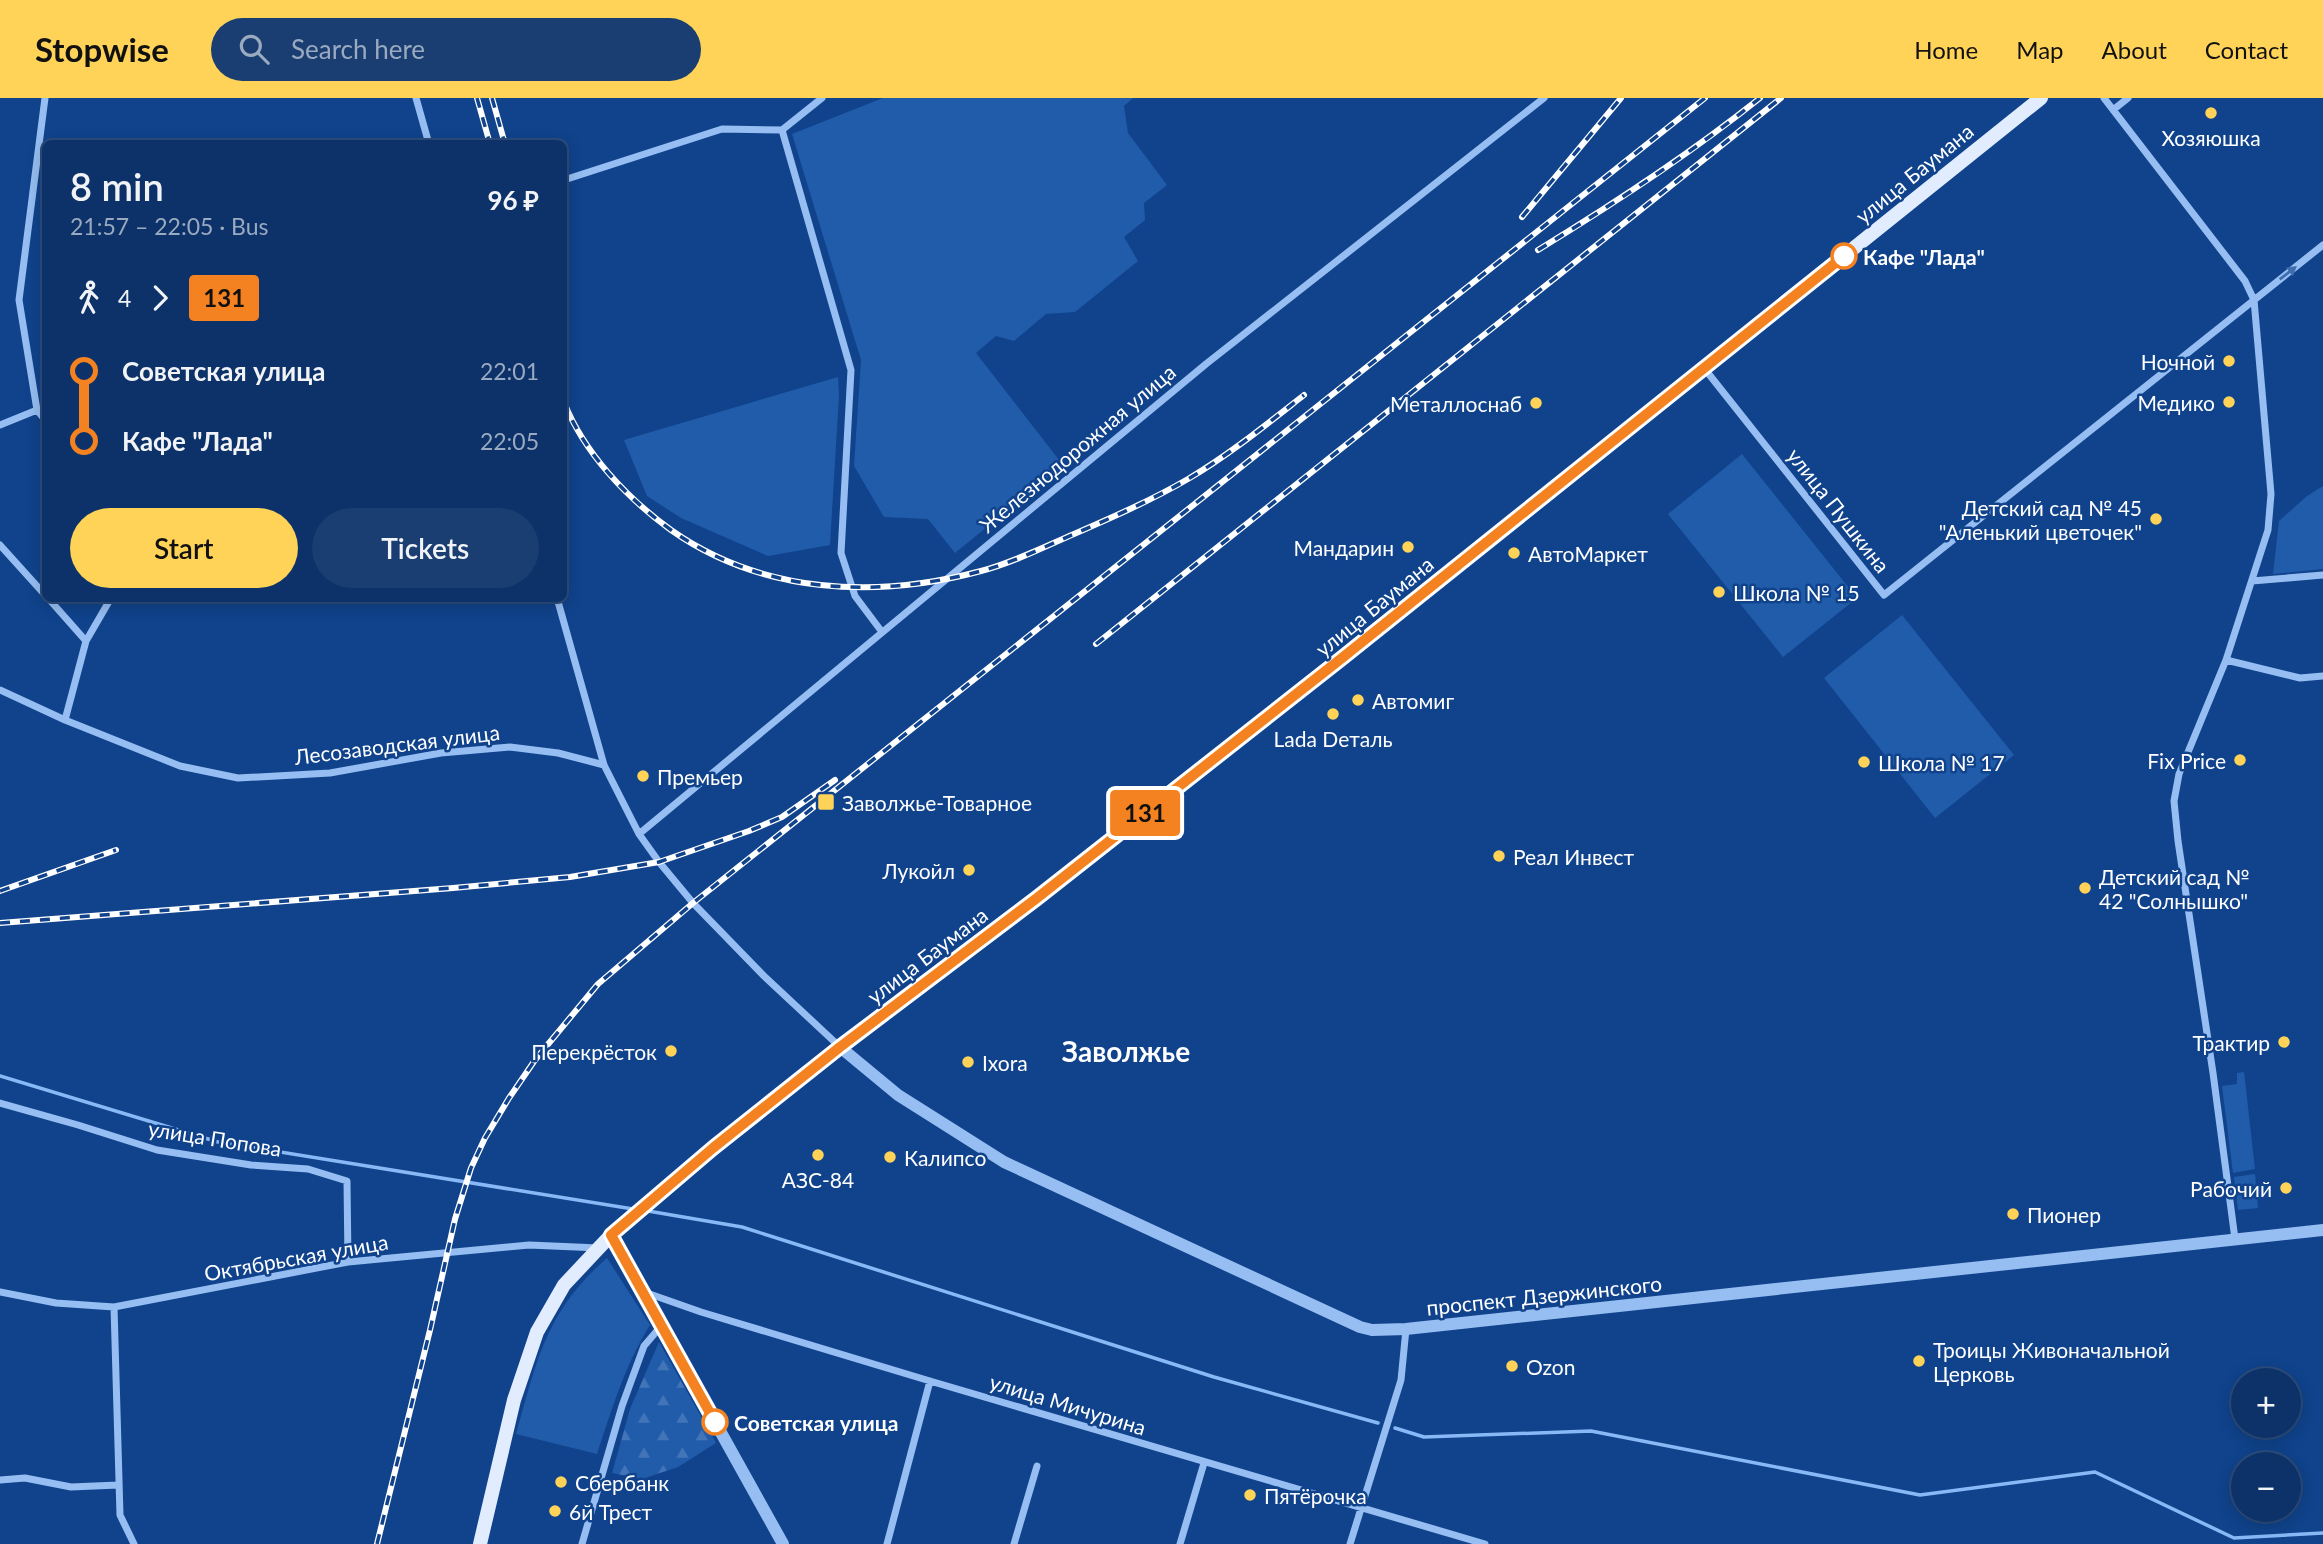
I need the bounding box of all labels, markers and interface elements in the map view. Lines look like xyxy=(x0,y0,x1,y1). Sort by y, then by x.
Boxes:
search box xyxy=(211,18,701,81)
text: Stopwise xyxy=(35,29,169,69)
icon: search xyxy=(235,30,273,68)
text: Search here xyxy=(291,33,425,65)
text: Home xyxy=(1914,35,1978,64)
text: Map xyxy=(2016,35,2064,64)
text: About xyxy=(2102,35,2167,64)
text: Contact xyxy=(2205,35,2288,64)
marker: Хозяюшка xyxy=(2203,105,2219,121)
street label: улица Баумана xyxy=(1850,118,1978,228)
place label: Хозяюшка xyxy=(2161,125,2261,150)
text: 8 min xyxy=(70,163,164,209)
text: 96 ₽ xyxy=(487,184,539,216)
text: 21:57 – 22:05 · Bus xyxy=(70,212,269,240)
marker: Кафе "Лада" xyxy=(1831,243,1857,269)
place label: Кафе "Лада" xyxy=(1863,244,1985,269)
one-way arrow xyxy=(2279,265,2297,280)
icon: walk xyxy=(70,279,108,317)
icon: forward xyxy=(141,279,179,317)
text: 131 xyxy=(203,283,245,312)
text: 4 xyxy=(118,284,131,312)
place label: Ночной xyxy=(2141,349,2215,374)
marker: Ночной xyxy=(2221,353,2237,369)
text: Советская улица xyxy=(122,355,325,387)
text: 22:01 xyxy=(480,357,539,385)
street label: Железнодорожная улица xyxy=(974,359,1180,537)
place label: Медико xyxy=(2137,390,2215,415)
place label: Металлоснаб xyxy=(1390,391,1522,416)
marker: Медико xyxy=(2221,394,2237,410)
marker: Металлоснаб xyxy=(1528,395,1544,411)
text: Кафе "Лада" xyxy=(122,425,273,457)
text: 22:05 xyxy=(480,427,539,455)
street label: улица Пушкина xyxy=(1783,443,1895,577)
place label: Детский сад № 45 "Аленький цветочек" xyxy=(1939,495,2142,544)
button: Start xyxy=(70,508,298,588)
button: Tickets xyxy=(312,508,539,588)
marker: Детский сад № 45 "Аленький цветочек" xyxy=(2148,511,2164,527)
place label: Мандарин xyxy=(1293,535,1394,560)
marker: Мандарин xyxy=(1400,539,1416,555)
place label: АвтоМаркет xyxy=(1528,541,1648,566)
marker: АвтоМаркет xyxy=(1506,545,1522,561)
street label: улица Баумана xyxy=(1310,551,1438,661)
place label: Школа № 15 xyxy=(1733,580,1860,605)
marker: Школа № 15 xyxy=(1711,584,1727,600)
place label: Автомиг xyxy=(1372,688,1454,713)
marker: Автомиг xyxy=(1350,692,1366,708)
marker: Lada Dеталь xyxy=(1325,706,1341,722)
street label: Лесозаводская улица xyxy=(292,719,501,769)
place label: Lada Dеталь xyxy=(1274,726,1393,751)
place label: Fix Price xyxy=(2147,748,2226,773)
place label: Школа № 17 xyxy=(1878,750,2005,775)
marker: Fix Price xyxy=(2232,752,2248,768)
marker: Школа № 17 xyxy=(1856,754,1872,770)
place label: Премьер xyxy=(657,764,743,789)
marker: Премьер xyxy=(635,768,651,784)
place label: Заволжье-Товарное xyxy=(842,790,1032,815)
line badge: 131 xyxy=(1105,790,1185,836)
marker: Заволжье-Товарное xyxy=(816,792,836,812)
text: 131 xyxy=(1124,798,1166,827)
place label: Реал Инвест xyxy=(1513,844,1634,869)
marker: Реал Инвест xyxy=(1491,848,1507,864)
place label: Лукойл xyxy=(881,858,955,883)
marker: Лукойл xyxy=(961,862,977,878)
place label: Детский сад № 42 "Солнышко" xyxy=(2099,864,2250,913)
marker: Детский сад № 42 "Солнышко" xyxy=(2077,880,2093,896)
street label: улица Баумана xyxy=(862,902,992,1008)
place label: Трактир xyxy=(2192,1030,2270,1055)
district label: Заволжье xyxy=(1062,1034,1190,1068)
marker: Трактир xyxy=(2276,1034,2292,1050)
place label: Перекрёсток xyxy=(531,1039,657,1064)
marker: Перекрёсток xyxy=(663,1043,679,1059)
place label: Ixora xyxy=(982,1050,1028,1075)
marker: Ixora xyxy=(960,1054,976,1070)
street label: улица Попова xyxy=(147,1115,283,1161)
place label: Калипсо xyxy=(904,1145,986,1170)
marker: АЗС-84 xyxy=(810,1147,826,1163)
marker: Калипсо xyxy=(882,1149,898,1165)
place label: АЗС-84 xyxy=(782,1167,854,1192)
place label: Рабочий xyxy=(2190,1176,2272,1201)
marker: Рабочий xyxy=(2278,1180,2294,1196)
place label: Пионер xyxy=(2027,1202,2101,1227)
marker: Пионер xyxy=(2005,1206,2021,1222)
street label: Октябрьская улица xyxy=(202,1228,390,1286)
street label: проспект Дзержинского xyxy=(1425,1270,1663,1320)
place label: Троицы Живоначальной Церковь xyxy=(1933,1337,2170,1386)
marker: Троицы Живоначальной Церковь xyxy=(1911,1353,1927,1369)
place label: Ozon xyxy=(1526,1354,1576,1379)
marker: Ozon xyxy=(1504,1358,1520,1374)
street label: улица Мичурина xyxy=(987,1368,1149,1440)
map controls xyxy=(2231,1368,2301,1522)
button: + xyxy=(2231,1368,2301,1438)
marker: Советская улица xyxy=(702,1409,728,1435)
place label: Советская улица xyxy=(734,1410,898,1435)
button: − xyxy=(2231,1452,2301,1522)
place label: Сбербанк xyxy=(575,1470,669,1495)
marker: Сбербанк xyxy=(553,1474,569,1490)
place label: Пятёрочка xyxy=(1264,1483,1367,1508)
marker: Пятёрочка xyxy=(1242,1487,1258,1503)
place label: 6й Трест xyxy=(569,1499,653,1524)
marker: 6й Трест xyxy=(547,1503,563,1519)

